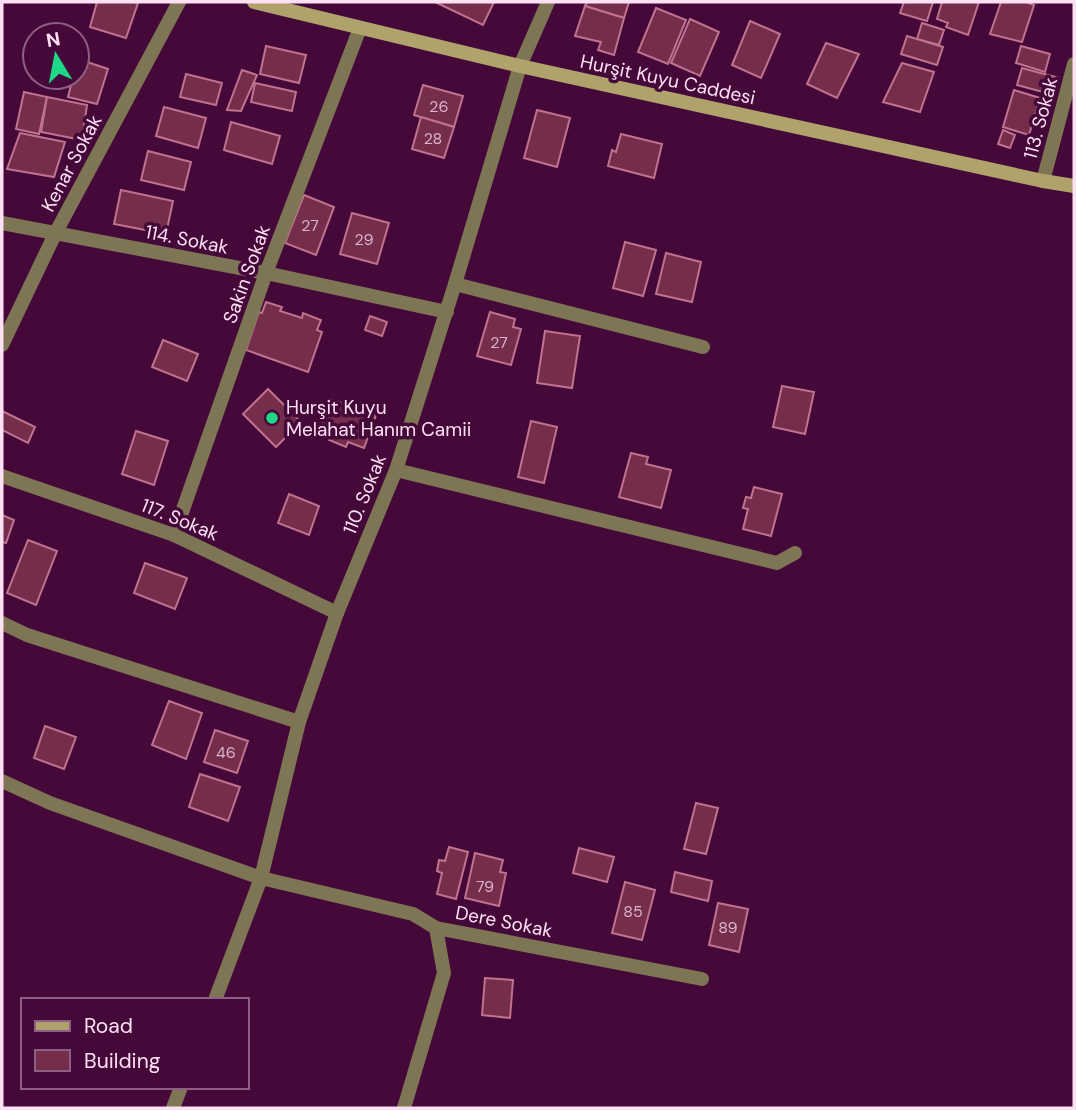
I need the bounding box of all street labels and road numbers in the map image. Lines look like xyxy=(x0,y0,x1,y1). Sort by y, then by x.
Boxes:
street label: Hurşit Kuyu Caddesi xyxy=(578,49,758,110)
street label: 113. Sokak xyxy=(1018,74,1063,162)
street label: Kenar Sokak xyxy=(35,110,108,216)
street label: 114. Sokak xyxy=(143,219,231,260)
street label: Sakin Sokak xyxy=(217,221,276,327)
street label: 110. Sokak xyxy=(337,450,392,538)
street label: 117. Sokak xyxy=(137,493,223,546)
street label: Dere Sokak xyxy=(453,900,555,943)

